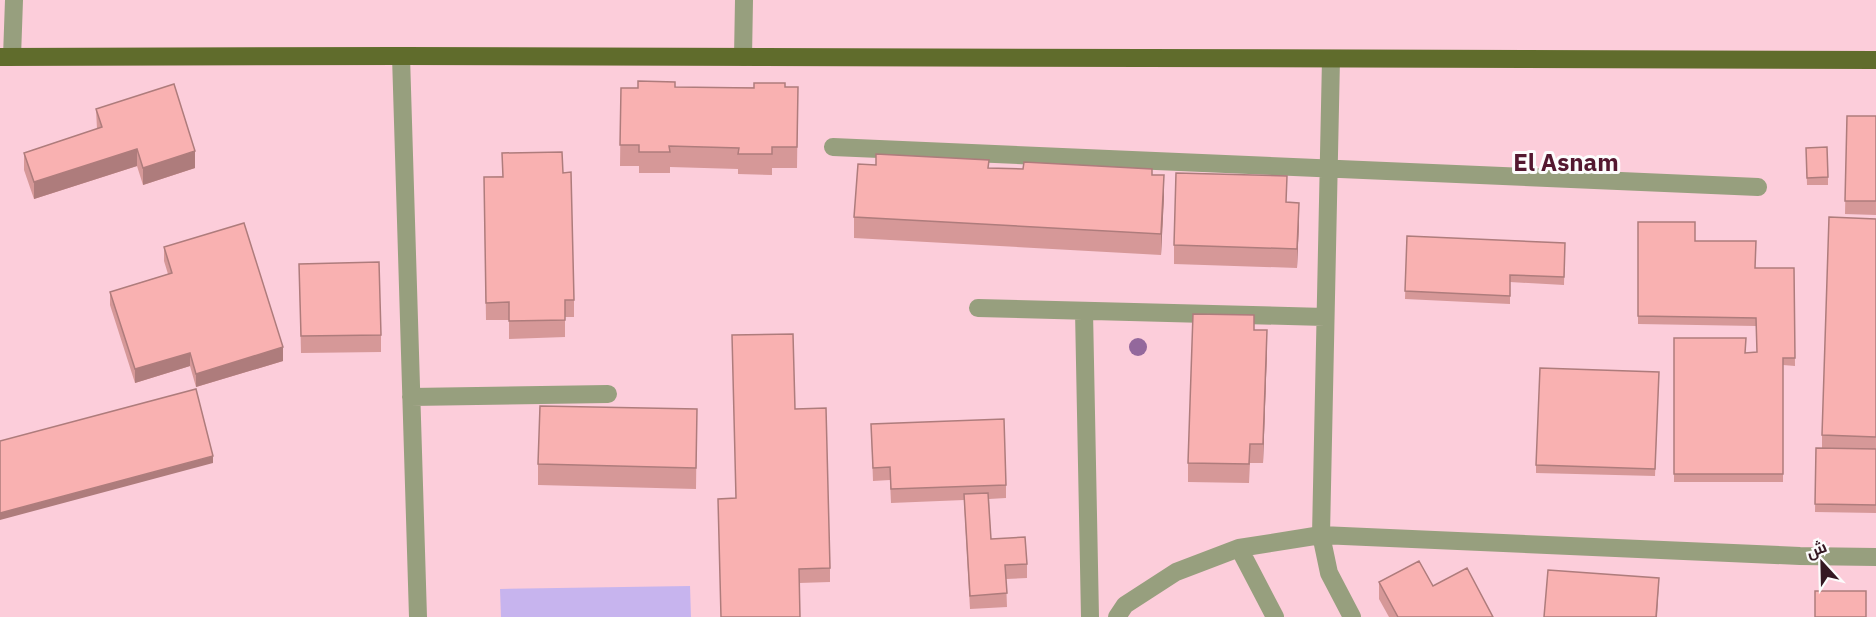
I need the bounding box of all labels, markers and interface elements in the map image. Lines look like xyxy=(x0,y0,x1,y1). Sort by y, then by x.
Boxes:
district label: El Asnam xyxy=(1513,146,1619,178)
north arrow xyxy=(1792,533,1852,593)
text: ش xyxy=(1803,536,1830,562)

